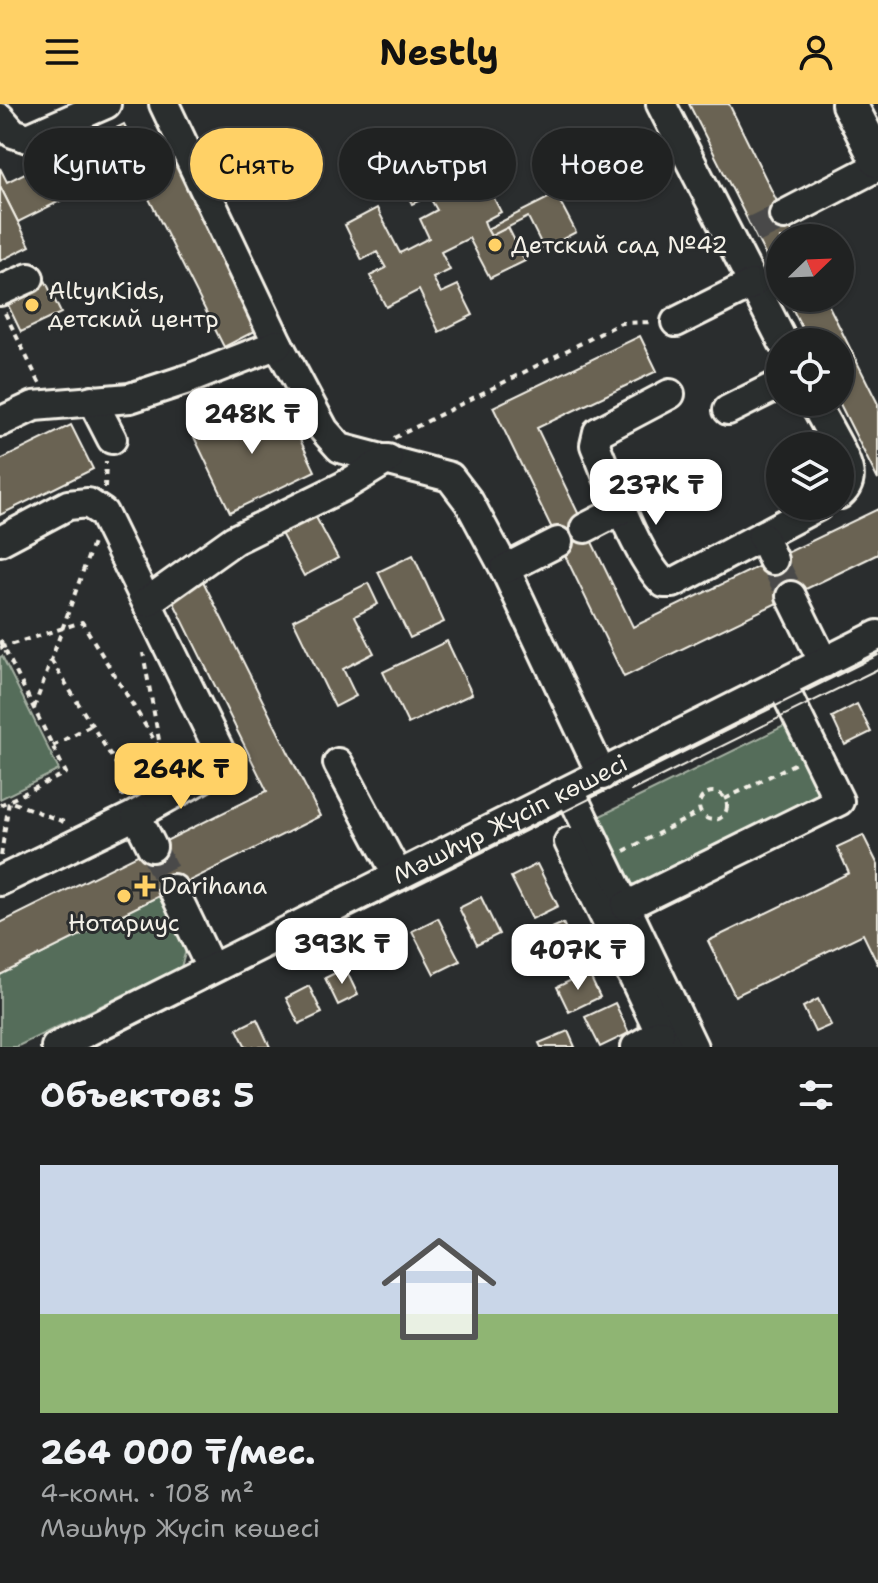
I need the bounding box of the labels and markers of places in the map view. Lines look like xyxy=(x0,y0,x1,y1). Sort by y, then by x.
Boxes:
place label: Детский сад №42 xyxy=(511,229,728,261)
marker: Детский сад №42 xyxy=(486,236,504,254)
place label: AltynKids, детский центр xyxy=(48,275,219,335)
marker: AltynKids, детский центр xyxy=(23,296,41,314)
pin: 248K ₸ xyxy=(187,388,317,456)
pin: 237K ₸ xyxy=(591,459,721,527)
pin: 264K ₸ xyxy=(116,743,246,811)
place label: Darihana xyxy=(161,870,267,902)
marker: Darihana xyxy=(136,877,154,895)
marker: Нотариус xyxy=(115,887,133,905)
place label: Нотариус xyxy=(68,907,180,939)
pin: 393K ₸ xyxy=(277,918,407,986)
pin: 407K ₸ xyxy=(513,924,643,992)

